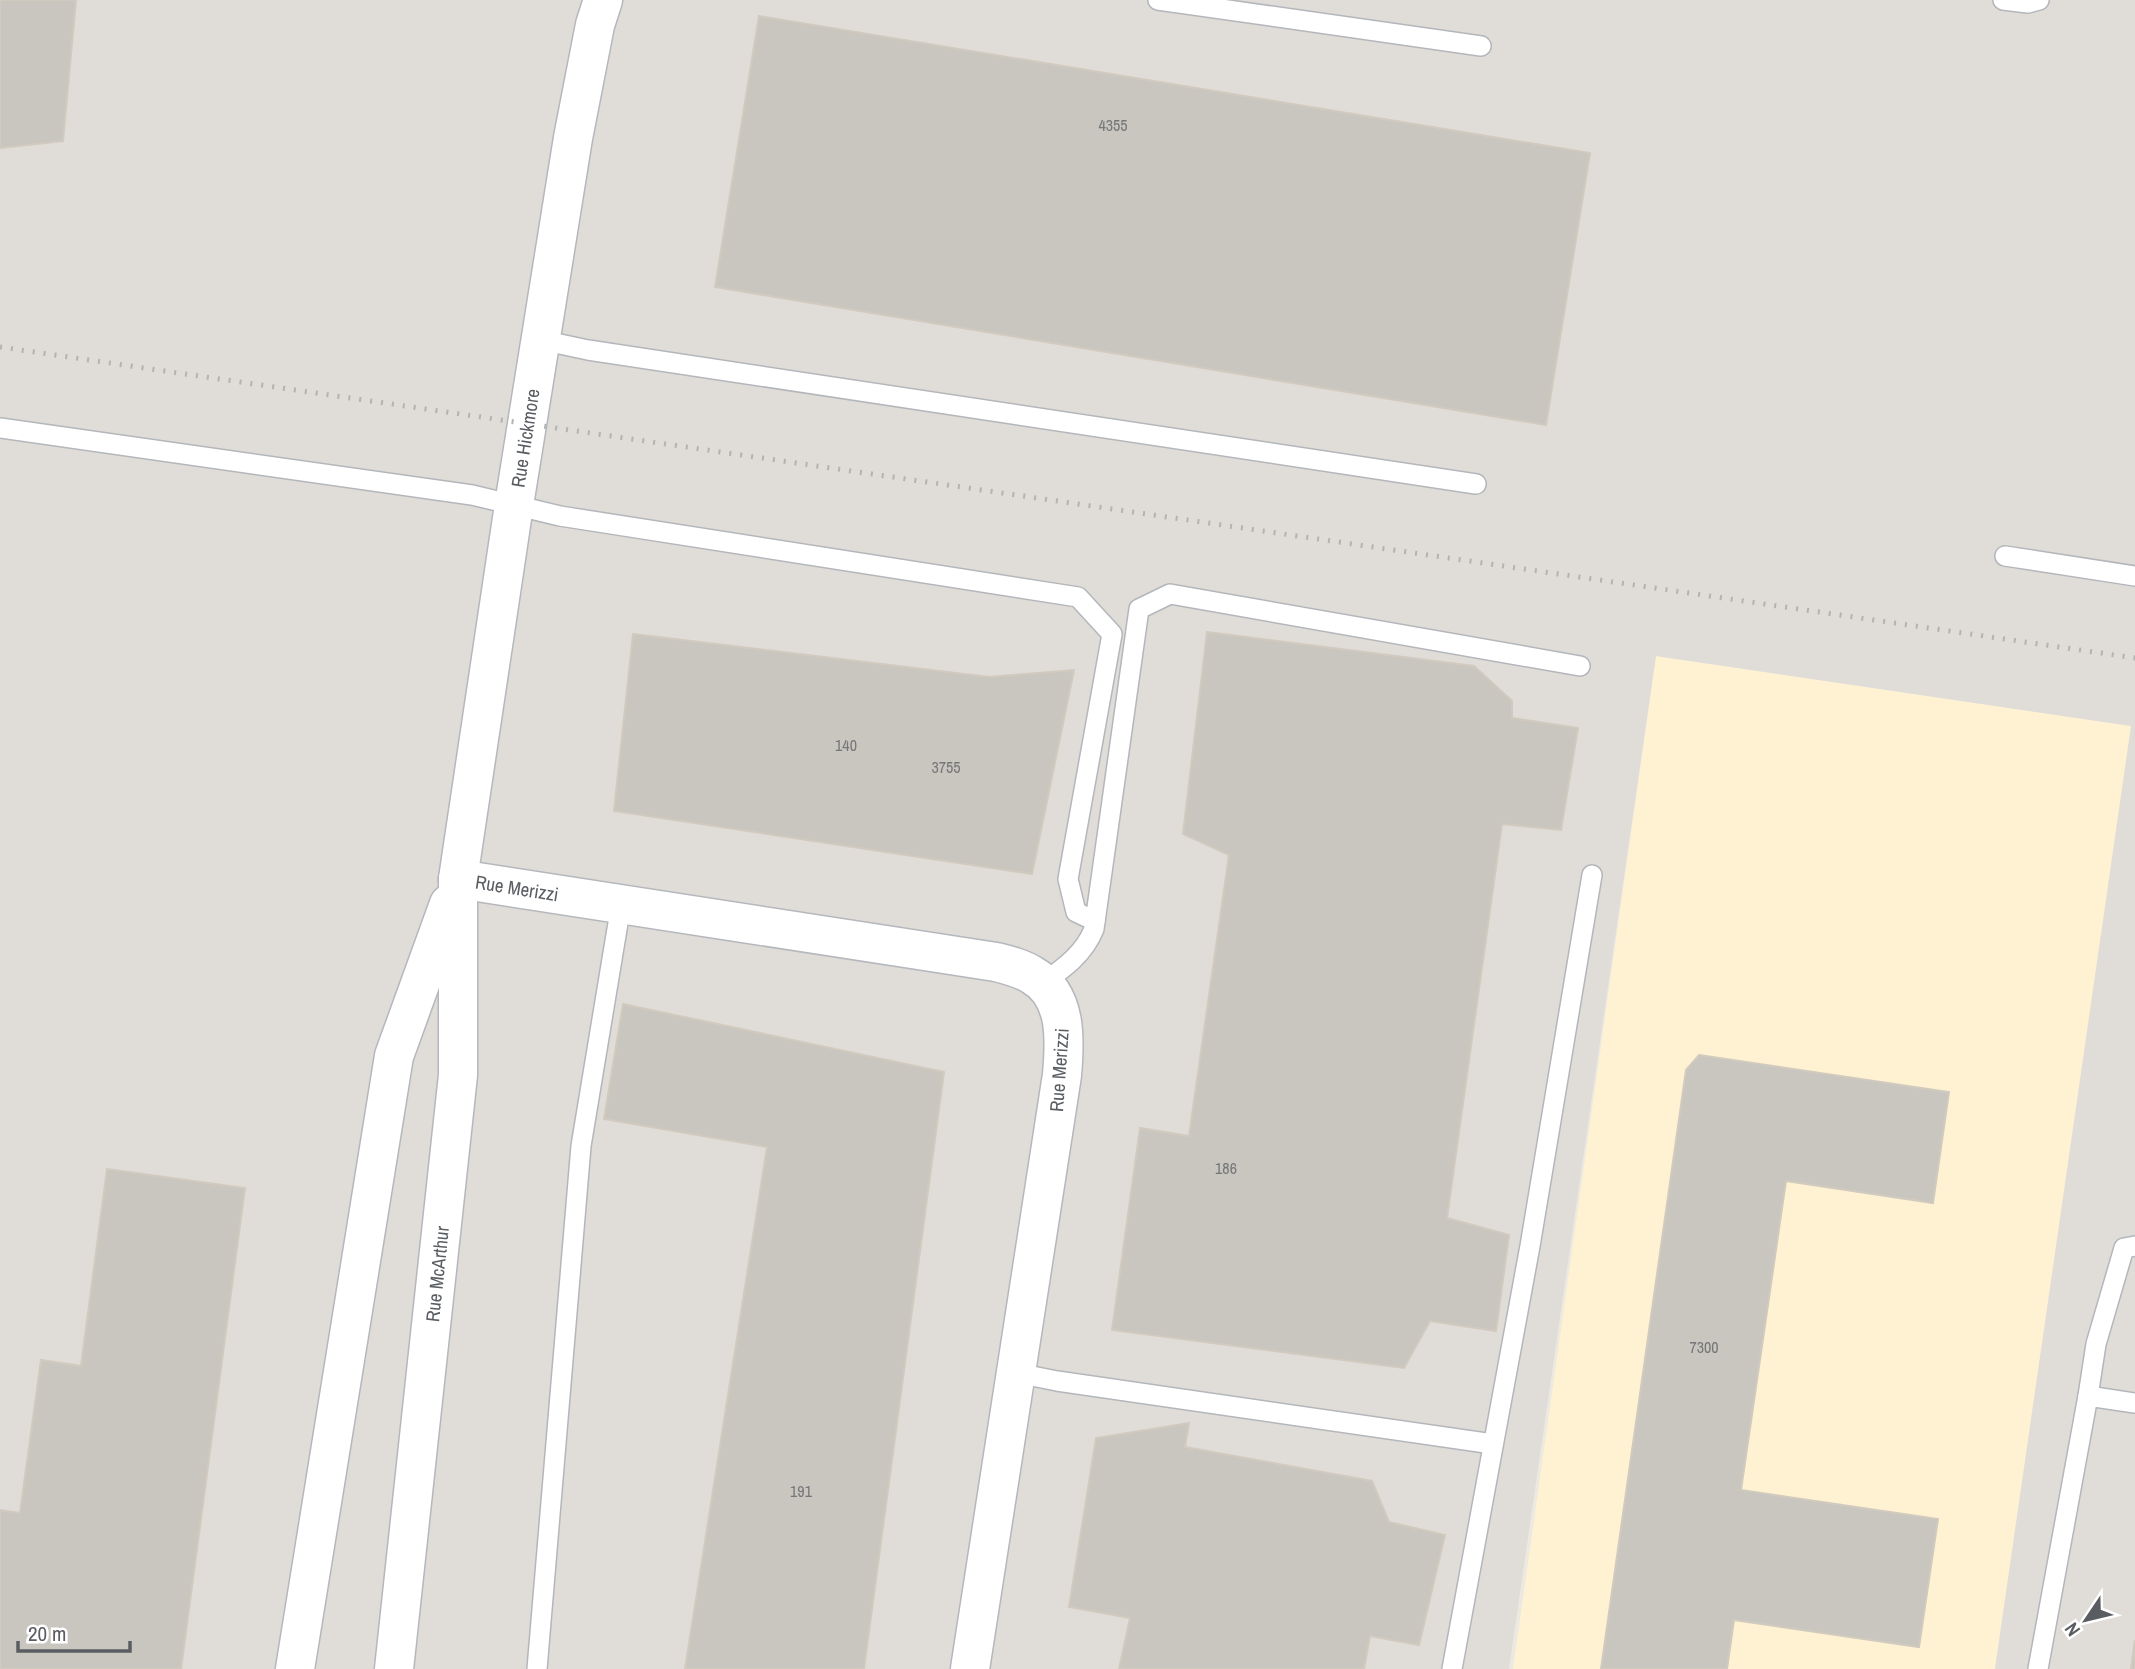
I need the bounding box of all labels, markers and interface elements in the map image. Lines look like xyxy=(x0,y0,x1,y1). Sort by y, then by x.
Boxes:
house number: 4355 xyxy=(1098,114,1128,136)
street label: Rue Hickmore xyxy=(504,387,546,489)
house number: 140 xyxy=(835,734,857,756)
house number: 3755 xyxy=(931,756,961,778)
street label: Rue Merizzi xyxy=(473,869,561,907)
street label: Rue Merizzi xyxy=(1043,1027,1075,1113)
house number: 186 xyxy=(1215,1157,1237,1179)
street label: Rue McArthur xyxy=(419,1224,455,1323)
house number: 7300 xyxy=(1689,1336,1719,1358)
house number: 191 xyxy=(790,1480,813,1502)
north arrow xyxy=(2051,1585,2121,1655)
scale bar xyxy=(18,1610,130,1654)
text: N xyxy=(2058,1618,2086,1642)
text: 20 m xyxy=(28,1619,66,1648)

